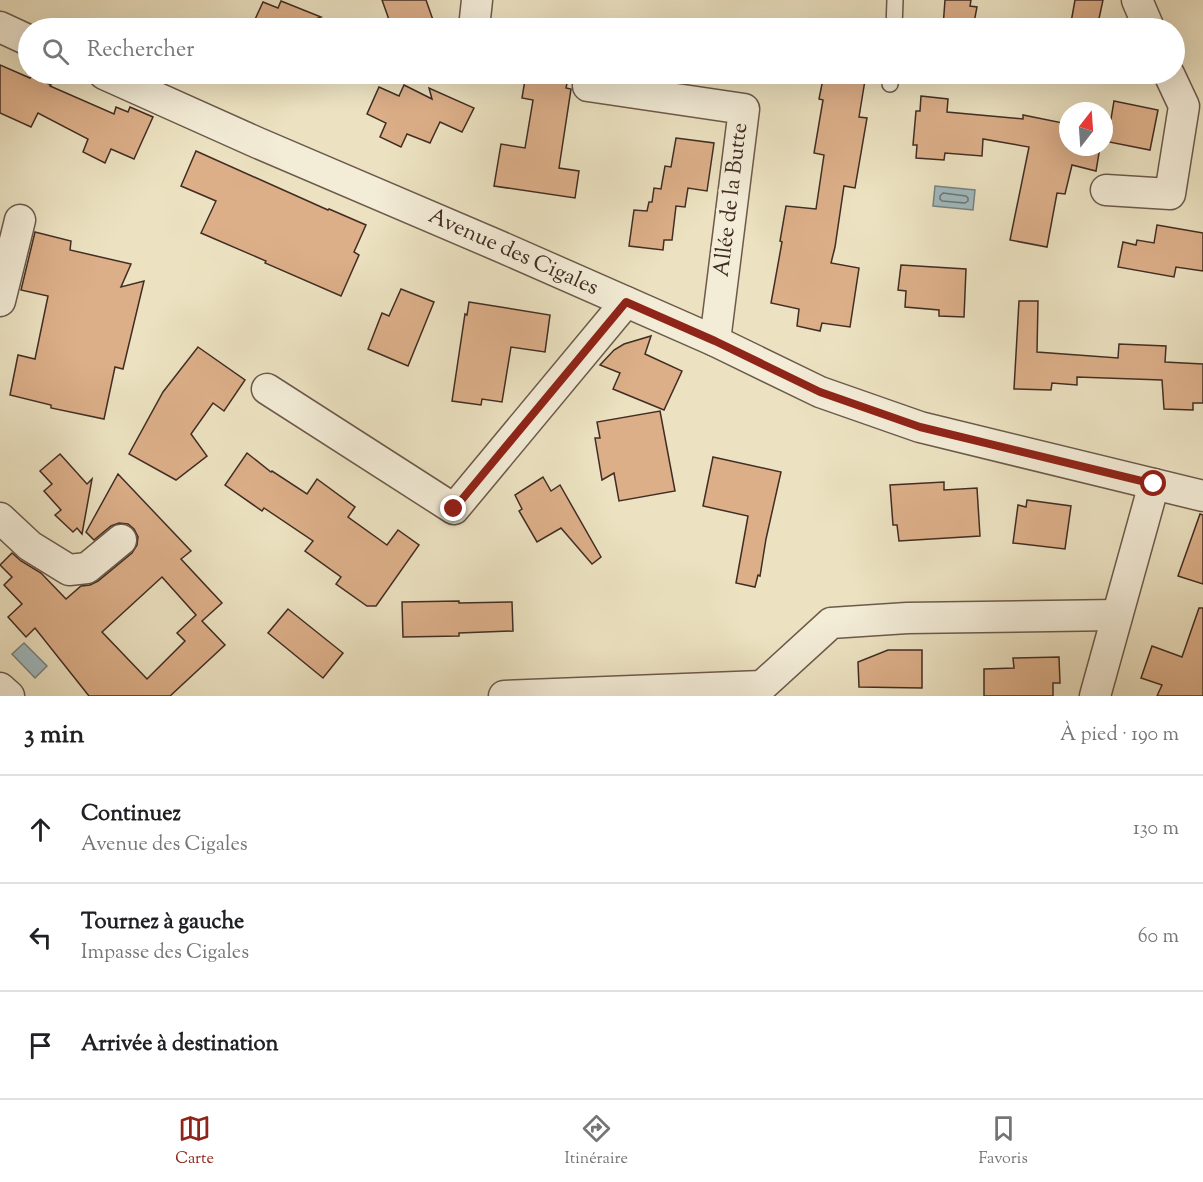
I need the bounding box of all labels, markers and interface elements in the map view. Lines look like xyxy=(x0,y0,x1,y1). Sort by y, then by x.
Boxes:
search box xyxy=(18,18,1185,84)
icon: search xyxy=(39,35,72,68)
text: Rechercher xyxy=(87,35,194,67)
north arrow xyxy=(1059,102,1113,156)
street label: Allée de la Butte xyxy=(707,121,757,279)
street label: Avenue des Cigales xyxy=(423,201,603,305)
route start xyxy=(1140,470,1166,496)
route end xyxy=(440,495,466,521)
text: 3 min xyxy=(24,717,84,754)
text: À pied · 190 m xyxy=(1060,721,1179,750)
text: Continuez xyxy=(81,799,181,831)
icon: ahead xyxy=(24,813,57,846)
text: 130 m xyxy=(1133,815,1179,844)
text: Avenue des Cigales xyxy=(81,831,248,860)
text: Tournez à gauche xyxy=(81,907,244,939)
icon: left xyxy=(24,921,57,954)
text: 60 m xyxy=(1138,923,1179,952)
text: Impasse des Cigales xyxy=(81,939,249,968)
icon: arrive xyxy=(24,1029,57,1062)
text: Arrivée à destination xyxy=(81,1029,278,1061)
tab: Carte xyxy=(175,1112,214,1171)
tab: Itinéraire xyxy=(565,1112,628,1171)
tab: Favoris xyxy=(978,1112,1028,1171)

